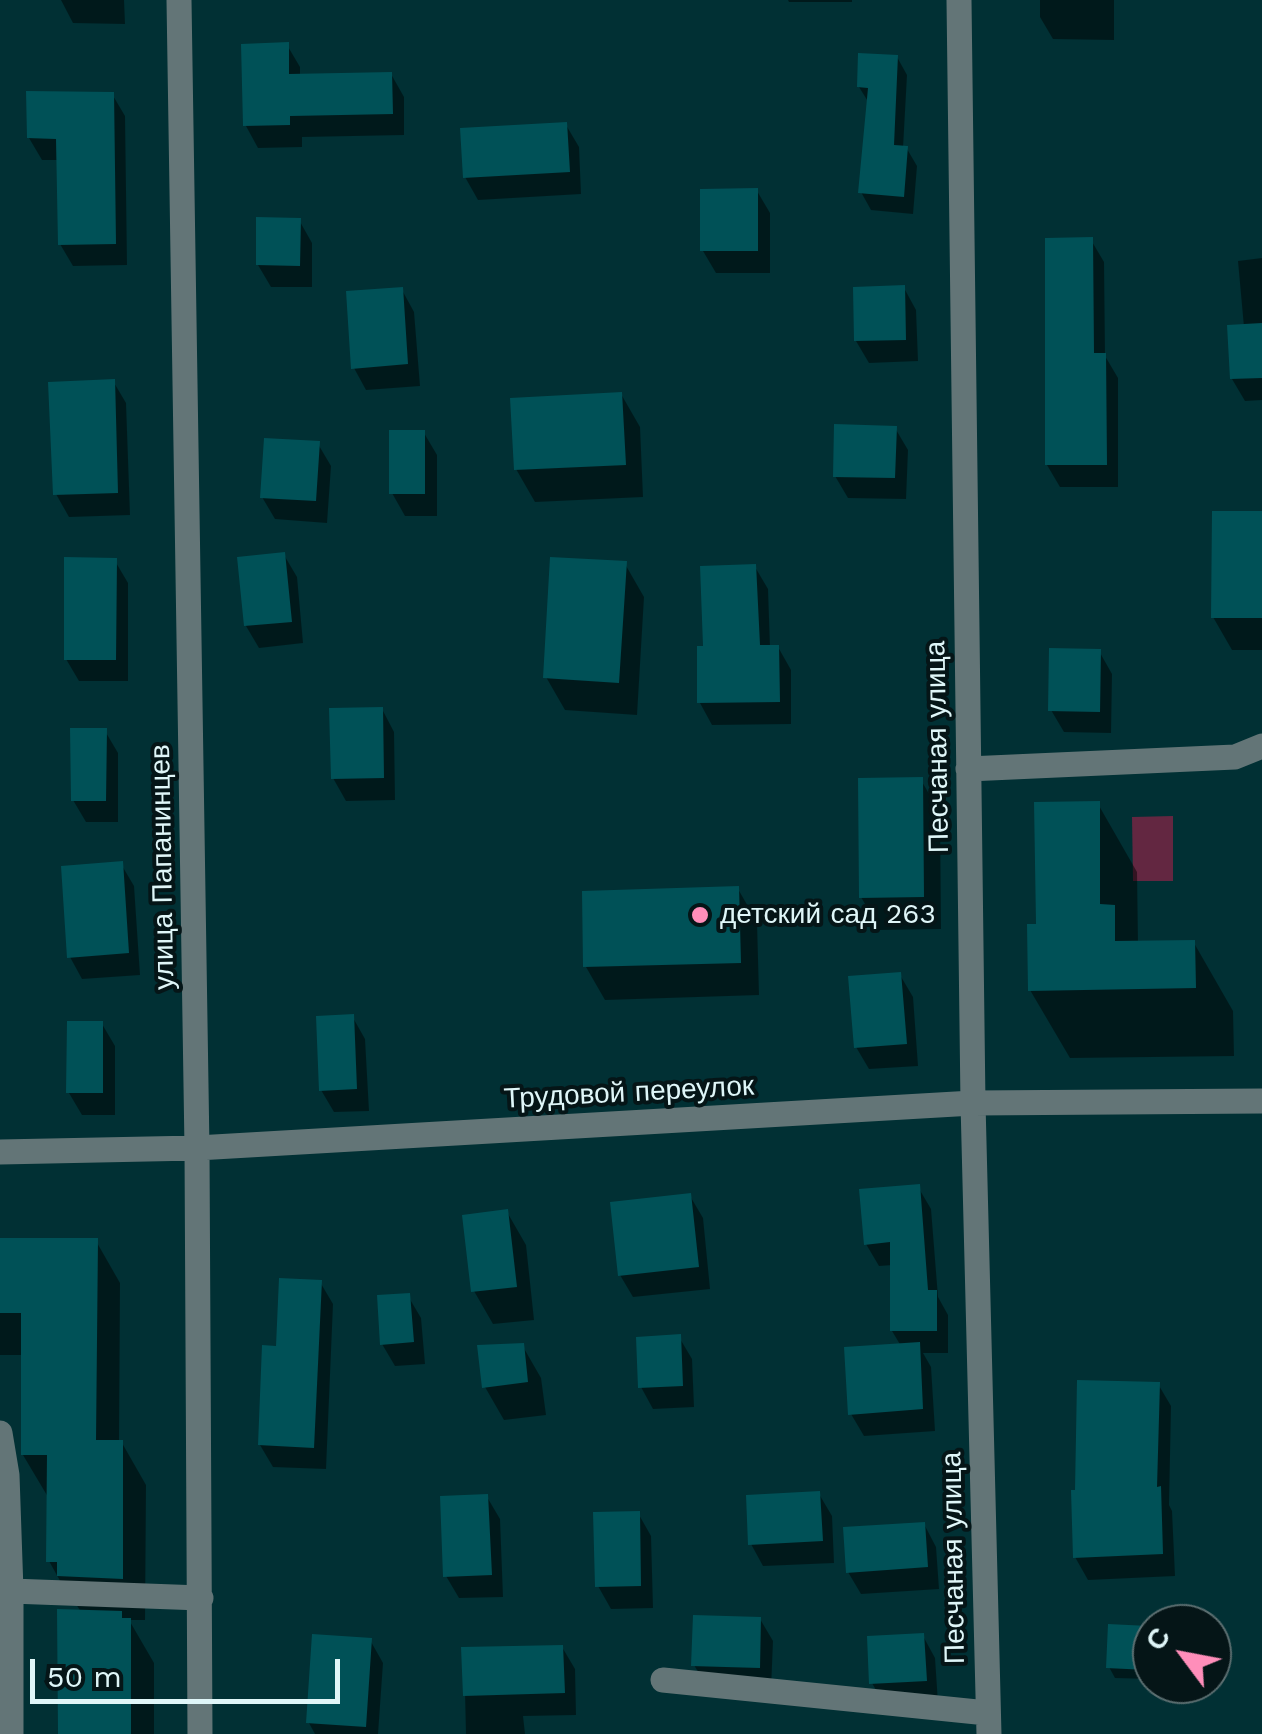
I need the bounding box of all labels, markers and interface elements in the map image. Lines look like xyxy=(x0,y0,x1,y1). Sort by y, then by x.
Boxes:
street label: Песчаная улица xyxy=(919,641,957,853)
street label: улица Папанинцев xyxy=(144,744,182,990)
place label: детский сад 263 xyxy=(720,898,936,932)
marker: детский сад 263 xyxy=(689,904,711,926)
street label: Трудовой переулок xyxy=(503,1070,755,1116)
street label: Песчаная улица xyxy=(935,1452,973,1664)
north arrow xyxy=(1132,1604,1232,1704)
text: С xyxy=(1138,1622,1177,1656)
scale bar xyxy=(35,1639,345,1701)
text: 50 m xyxy=(47,1659,122,1694)

